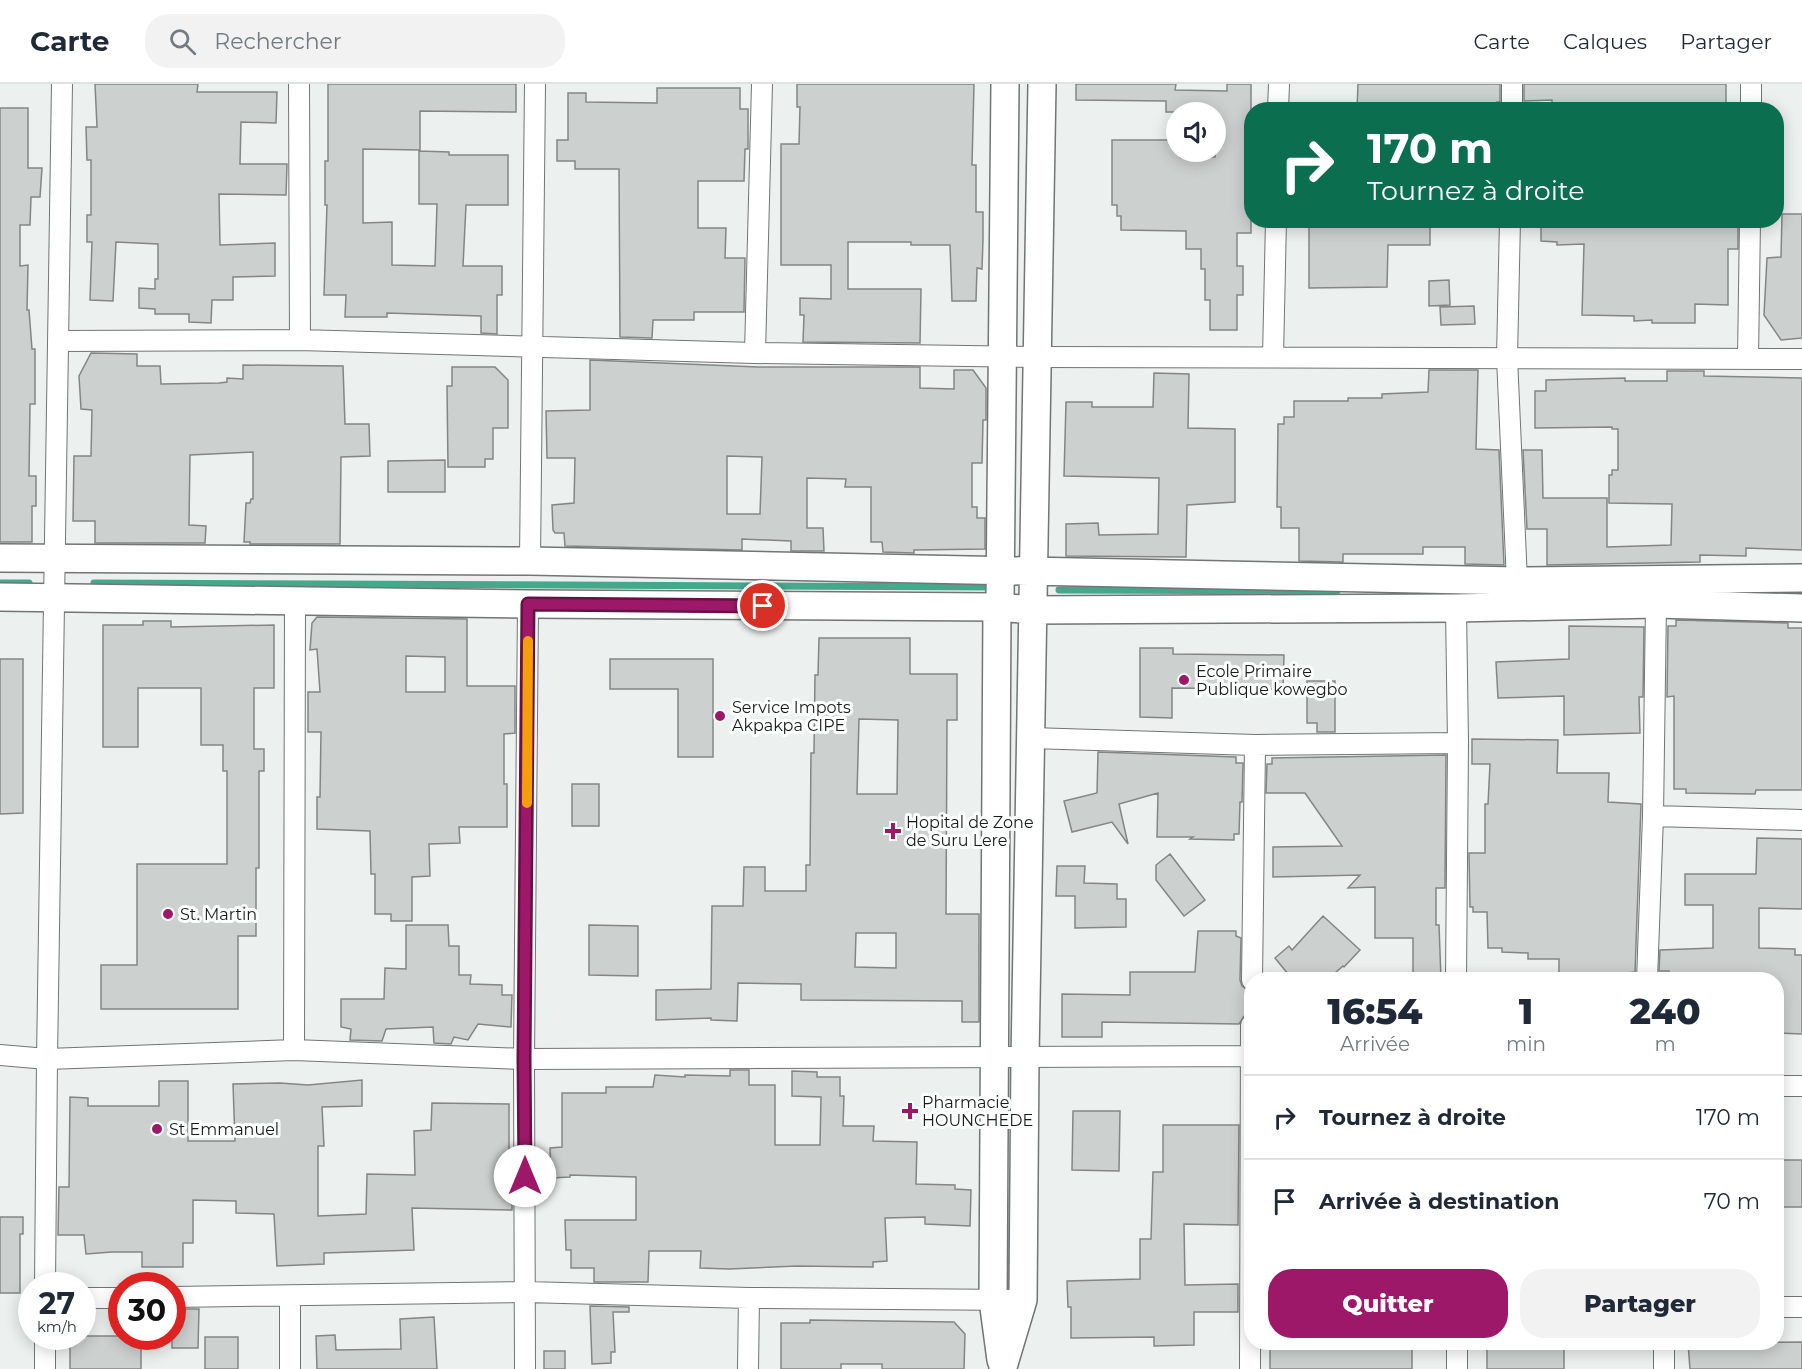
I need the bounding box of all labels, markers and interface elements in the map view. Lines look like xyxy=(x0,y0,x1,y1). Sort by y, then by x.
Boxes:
search box xyxy=(145,14,565,68)
text: Carte xyxy=(30,24,109,58)
icon: search xyxy=(166,25,199,58)
text: Rechercher xyxy=(214,28,342,55)
text: Carte xyxy=(1473,29,1530,54)
text: Calques xyxy=(1563,29,1647,54)
text: Partager xyxy=(1680,29,1772,54)
map controls xyxy=(1166,102,1226,162)
button: sound xyxy=(1166,102,1226,162)
text: 170 m xyxy=(1367,122,1493,174)
icon: right xyxy=(1268,126,1346,204)
text: Tournez à droite xyxy=(1367,174,1585,207)
pin xyxy=(737,580,788,631)
icon: arrive xyxy=(746,589,779,622)
place label: Ecole Primaire Publique kowegbo xyxy=(1196,662,1348,699)
marker: Ecole Primaire Publique kowegbo xyxy=(1177,673,1191,687)
place label: Service Impots Akpakpa CIPE xyxy=(732,698,851,735)
marker: Service Impots Akpakpa CIPE xyxy=(713,709,727,723)
place label: Hopital de Zone de Suru Lere xyxy=(906,813,1034,850)
marker: Hopital de Zone de Suru Lere xyxy=(884,822,902,840)
place label: St. Martin xyxy=(180,905,257,924)
marker: St. Martin xyxy=(161,907,175,921)
text: 16:54 xyxy=(1327,989,1423,1033)
text: 1 xyxy=(1519,989,1533,1033)
text: 240 xyxy=(1629,989,1701,1033)
text: Arrivée xyxy=(1340,1032,1410,1056)
text: min xyxy=(1506,1032,1546,1056)
text: m xyxy=(1654,1032,1676,1056)
place label: Pharmacie HOUNCHEDE xyxy=(922,1093,1033,1130)
icon: right xyxy=(1268,1101,1301,1134)
marker: Pharmacie HOUNCHEDE xyxy=(903,1104,917,1118)
text: Tournez à droite xyxy=(1319,1104,1506,1131)
text: 170 m xyxy=(1696,1104,1760,1131)
place label: St Emmanuel xyxy=(169,1120,279,1139)
marker: St Emmanuel xyxy=(150,1122,164,1136)
position arrow xyxy=(493,1144,557,1208)
icon: arrive xyxy=(1268,1185,1301,1218)
text: Arrivée à destination xyxy=(1319,1188,1559,1215)
text: 70 m xyxy=(1704,1188,1760,1215)
button: Quitter xyxy=(1268,1269,1508,1338)
button: Partager xyxy=(1520,1269,1760,1338)
speed limit sign: 30 xyxy=(108,1272,186,1350)
text: 27 xyxy=(39,1285,75,1322)
text: km/h xyxy=(37,1317,77,1336)

